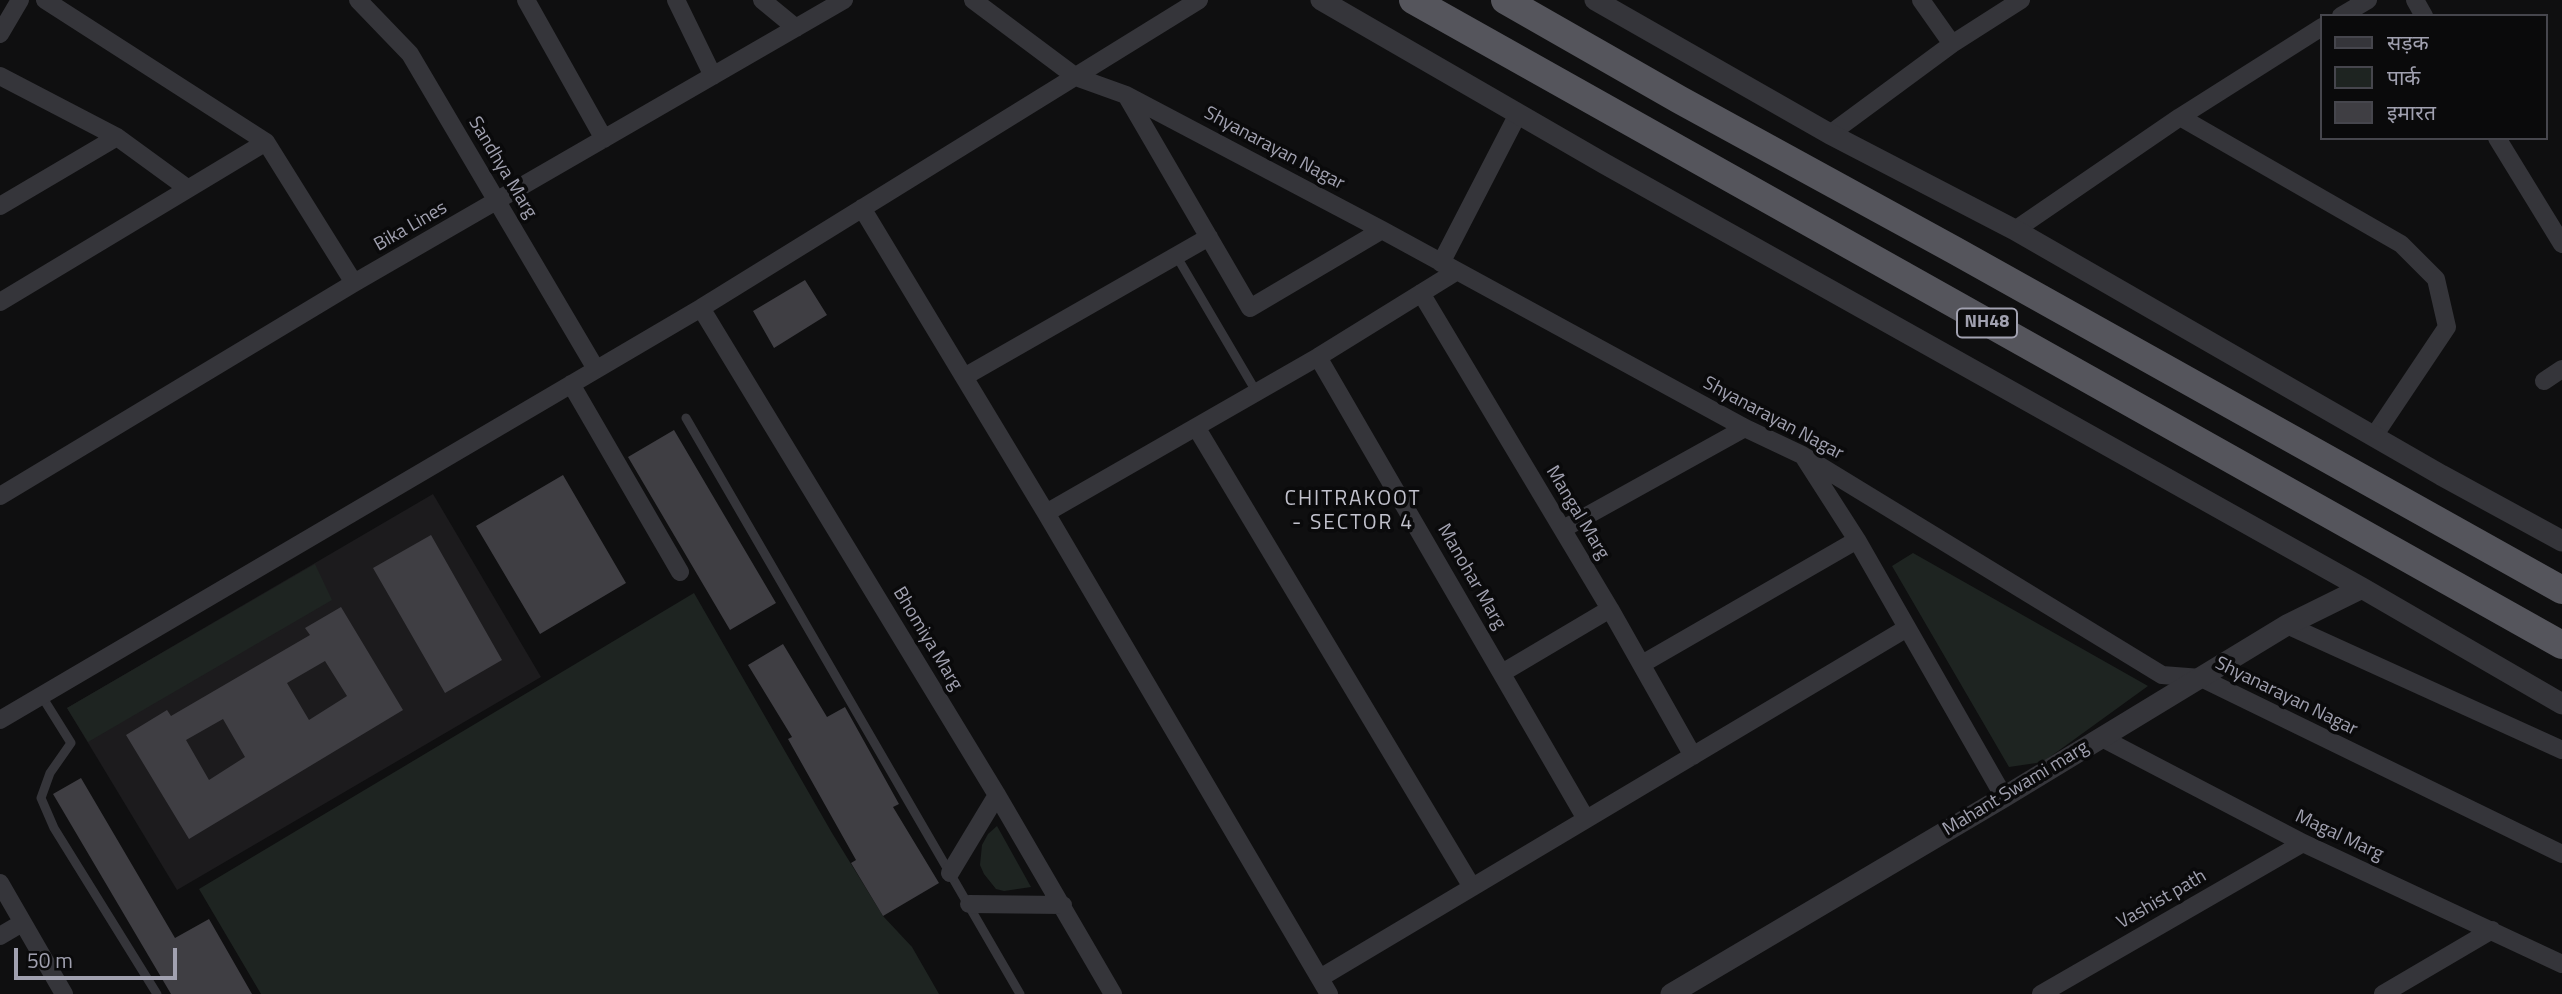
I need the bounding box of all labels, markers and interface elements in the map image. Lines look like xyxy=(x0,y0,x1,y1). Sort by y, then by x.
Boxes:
legend xyxy=(2320,14,2548,140)
text: सड़क xyxy=(2387,26,2429,58)
text: पार्क xyxy=(2387,61,2421,93)
text: इमारत xyxy=(2387,96,2436,128)
street label: Shyanarayan Nagar xyxy=(1200,102,1348,196)
street label: Sandhya Marg xyxy=(463,113,541,223)
street label: Bika Lines xyxy=(370,197,452,257)
road number: NH48 xyxy=(1957,309,2017,338)
street label: Shyanarayan Nagar xyxy=(1699,372,1847,466)
street label: Mangal Marg xyxy=(1540,462,1614,564)
district label: CHITRAKOOT - SECTOR 4 xyxy=(1286,487,1420,537)
street label: Manohar Marg xyxy=(1432,520,1510,634)
street label: Bhomiya Marg xyxy=(887,583,967,695)
street label: Shyanarayan Nagar xyxy=(2211,653,2361,741)
street label: Mahant Swami marg xyxy=(1939,736,2093,842)
street label: Magal Marg xyxy=(2291,806,2387,866)
street label: Vashist path xyxy=(2113,865,2211,935)
scale bar xyxy=(18,934,180,978)
text: 50 m xyxy=(27,944,73,976)

